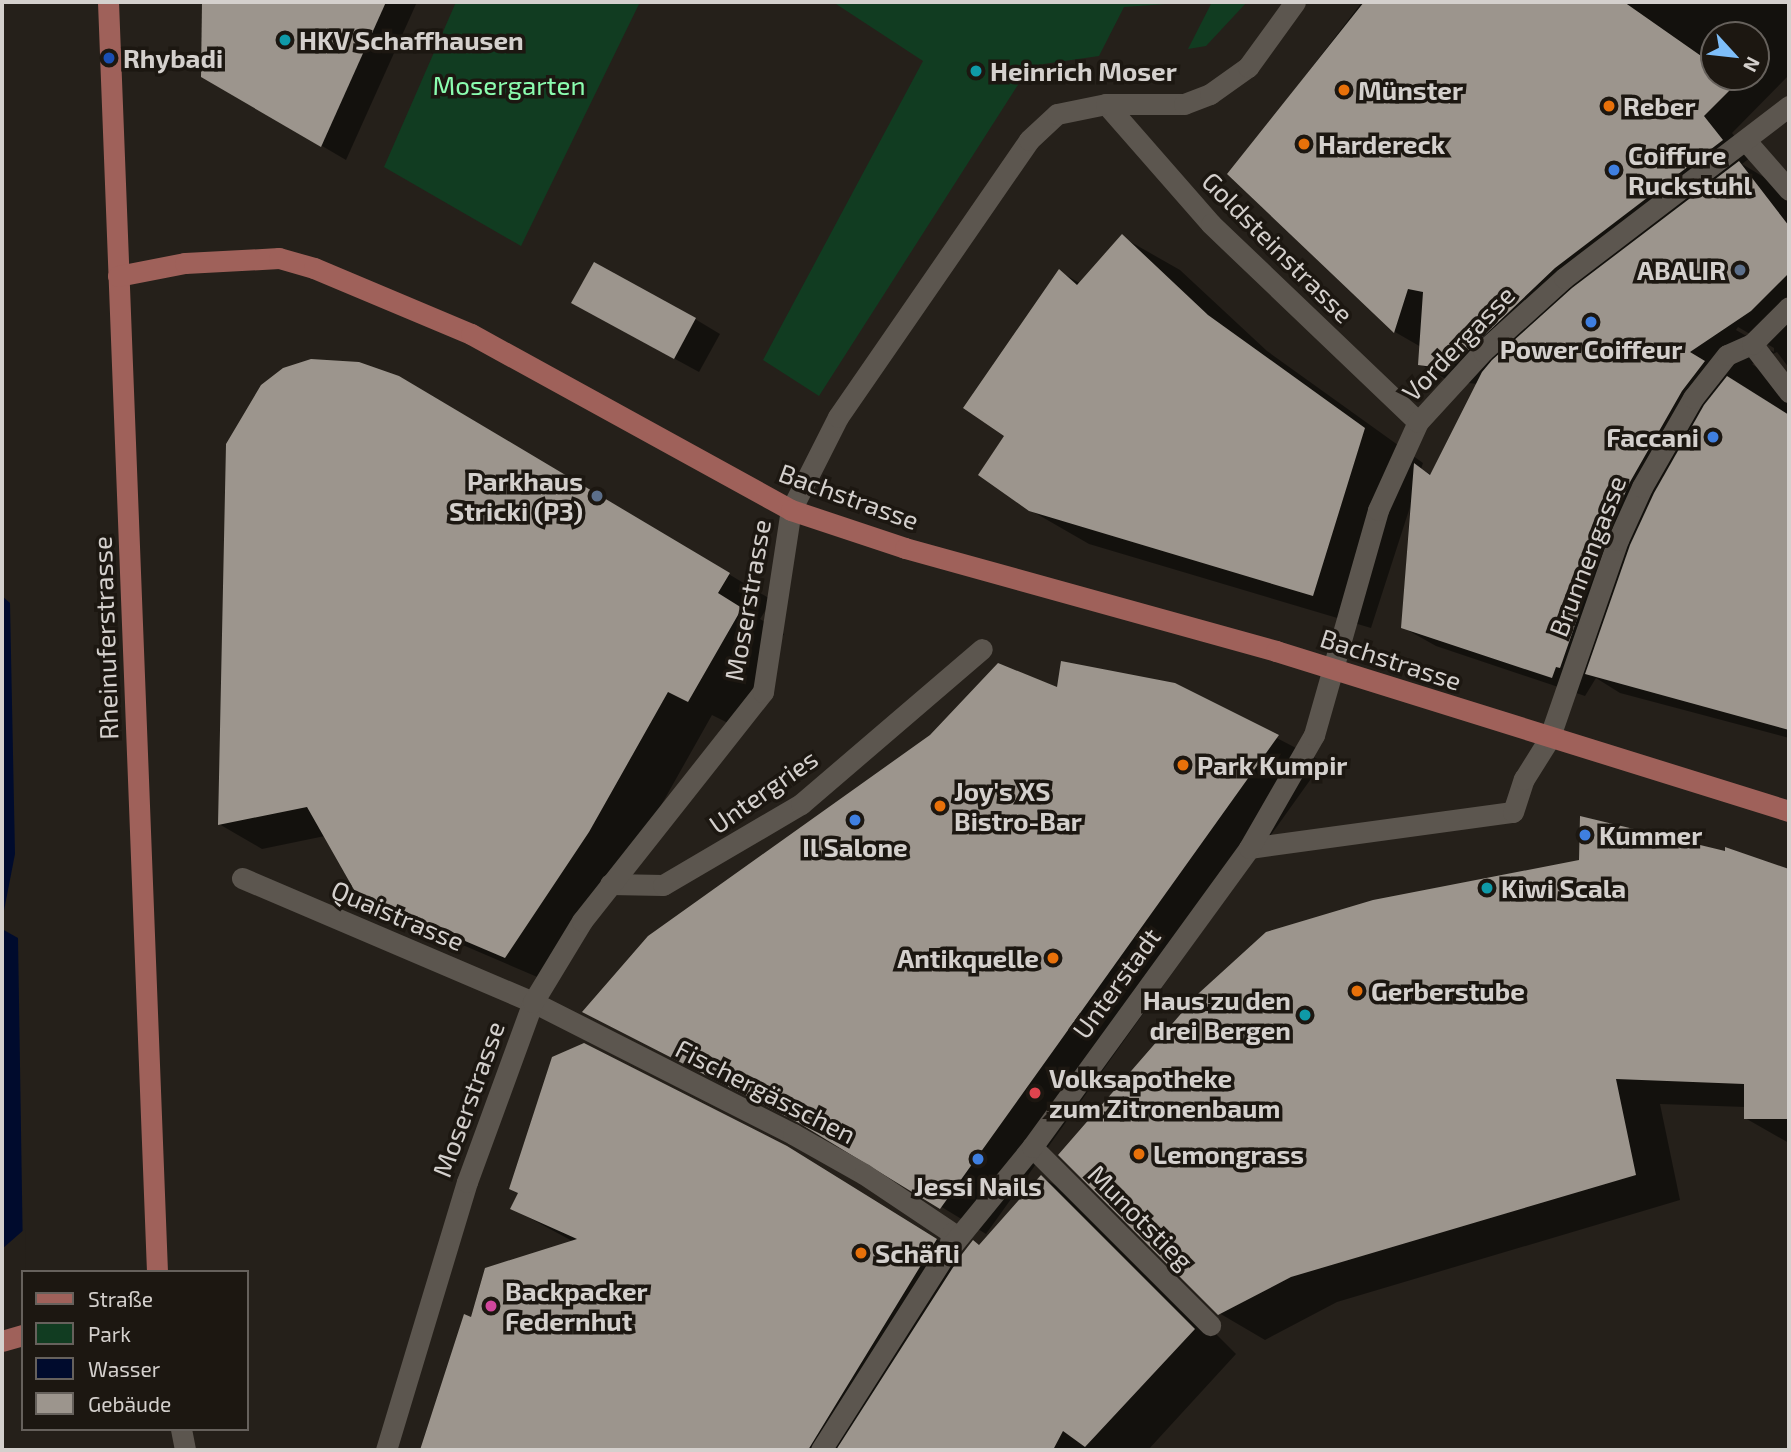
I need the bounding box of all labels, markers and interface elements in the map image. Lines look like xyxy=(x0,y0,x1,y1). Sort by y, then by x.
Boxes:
north arrow xyxy=(1700,21,1770,91)
place label: HKV Schaffhausen xyxy=(299,24,524,56)
marker: HKV Schaffhausen xyxy=(277,32,293,48)
place label: Rhybadi xyxy=(123,42,223,74)
marker: Rhybadi xyxy=(101,50,117,66)
text: N xyxy=(1739,54,1766,76)
place label: Heinrich Moser xyxy=(990,55,1177,87)
marker: Heinrich Moser xyxy=(968,63,984,79)
park label: Mosergarten xyxy=(432,69,586,101)
place label: Münster xyxy=(1358,74,1463,106)
marker: Münster xyxy=(1336,82,1352,98)
place label: Reber xyxy=(1623,90,1696,122)
marker: Reber xyxy=(1601,98,1617,114)
place label: Hardereck xyxy=(1318,128,1445,160)
marker: Hardereck xyxy=(1296,136,1312,152)
place label: Coiffure Ruckstuhl xyxy=(1628,139,1752,200)
marker: Coiffure Ruckstuhl xyxy=(1606,162,1622,178)
street label: Goldsteinstrasse xyxy=(1196,165,1360,329)
place label: ABALIR xyxy=(1637,254,1726,286)
marker: ABALIR xyxy=(1732,262,1748,278)
street label: Vordergasse xyxy=(1395,279,1521,407)
marker: Power Coiffeur xyxy=(1583,314,1599,330)
place label: Power Coiffeur xyxy=(1499,333,1683,365)
place label: Faccani xyxy=(1606,421,1699,453)
marker: Faccani xyxy=(1705,429,1721,445)
street label: Bachstrasse xyxy=(775,456,923,536)
place label: Parkhaus Stricki (P3) xyxy=(449,465,583,526)
street label: Brunnengasse xyxy=(1542,471,1632,641)
marker: Parkhaus Stricki (P3) xyxy=(589,488,605,504)
street label: Moserstrasse xyxy=(717,517,777,683)
street label: Rheinuferstrasse xyxy=(86,536,124,740)
street label: Bachstrasse xyxy=(1317,622,1465,696)
street label: Untergries xyxy=(703,742,823,840)
place label: Park Kumpir xyxy=(1197,749,1348,781)
marker: Park Kumpir xyxy=(1175,757,1191,773)
place label: Joy's XS Bistro-Bar xyxy=(954,775,1082,836)
marker: Joy's XS Bistro-Bar xyxy=(932,798,948,814)
marker: Il Salone xyxy=(847,812,863,828)
place label: Kummer xyxy=(1599,819,1702,851)
marker: Kummer xyxy=(1577,827,1593,843)
place label: Il Salone xyxy=(802,831,908,863)
place label: Kiwi Scala xyxy=(1501,872,1626,904)
street label: Quaistrasse xyxy=(327,873,469,957)
marker: Kiwi Scala xyxy=(1479,880,1495,896)
street label: Unterstadt xyxy=(1065,922,1167,1044)
place label: Antikquelle xyxy=(897,942,1039,974)
marker: Antikquelle xyxy=(1045,950,1061,966)
place label: Gerberstube xyxy=(1371,975,1525,1007)
marker: Gerberstube xyxy=(1349,983,1365,999)
place label: Haus zu den drei Bergen xyxy=(1143,984,1291,1046)
marker: Haus zu den drei Bergen xyxy=(1297,1007,1313,1023)
street label: Moserstrasse xyxy=(425,1017,511,1181)
street label: Fischergässchen xyxy=(671,1032,861,1150)
place label: Volksapotheke zum Zitronenbaum xyxy=(1049,1062,1280,1124)
marker: Volksapotheke zum Zitronenbaum xyxy=(1027,1085,1043,1101)
place label: Lemongrass xyxy=(1153,1138,1304,1170)
marker: Lemongrass xyxy=(1131,1146,1147,1162)
marker: Jessi Nails xyxy=(970,1151,986,1167)
street label: Munotstieg xyxy=(1082,1158,1200,1276)
place label: Jessi Nails xyxy=(914,1170,1042,1202)
place label: Schäfli xyxy=(875,1237,960,1269)
marker: Schäfli xyxy=(853,1245,869,1261)
legend xyxy=(21,1270,248,1431)
place label: Backpacker Federnhut xyxy=(505,1275,648,1336)
text: Straße xyxy=(88,1286,153,1311)
marker: Backpacker Federnhut xyxy=(483,1298,499,1314)
text: Park xyxy=(88,1321,131,1346)
text: Wasser xyxy=(88,1356,160,1381)
text: Gebäude xyxy=(88,1391,171,1416)

